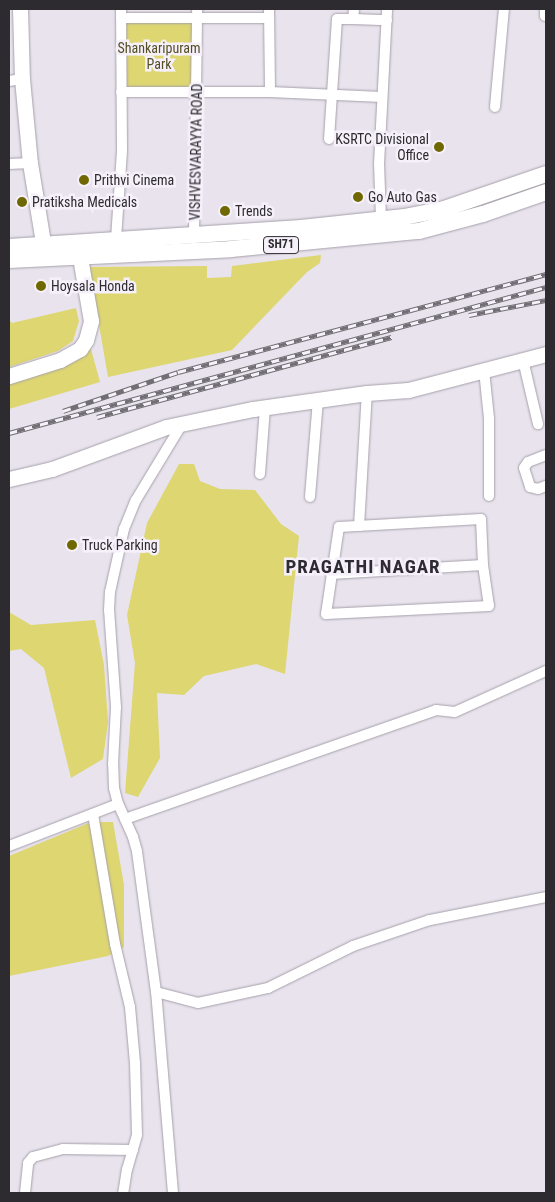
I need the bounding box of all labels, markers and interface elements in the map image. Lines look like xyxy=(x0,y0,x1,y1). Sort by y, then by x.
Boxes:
park label: Shankaripuram Park xyxy=(118,40,200,72)
street label: VISHVESVARAYYA ROAD xyxy=(186,83,206,221)
place label: KSRTC Divisional Office xyxy=(335,131,429,164)
marker: KSRTC Divisional Office xyxy=(433,141,445,153)
place label: Prithvi Cinema xyxy=(94,172,174,188)
marker: Prithvi Cinema xyxy=(78,174,90,186)
place label: Go Auto Gas xyxy=(368,189,437,205)
marker: Go Auto Gas xyxy=(352,191,364,203)
place label: Pratiksha Medicals xyxy=(32,194,137,210)
marker: Pratiksha Medicals xyxy=(16,196,28,208)
place label: Trends xyxy=(235,203,273,219)
marker: Trends xyxy=(219,205,231,217)
road number: SH71 xyxy=(262,236,300,254)
place label: Hoysala Honda xyxy=(51,278,135,294)
marker: Hoysala Honda xyxy=(35,280,47,292)
place label: Truck Parking xyxy=(82,537,158,553)
marker: Truck Parking xyxy=(66,539,78,551)
district label: PRAGATHI NAGAR xyxy=(284,556,442,578)

